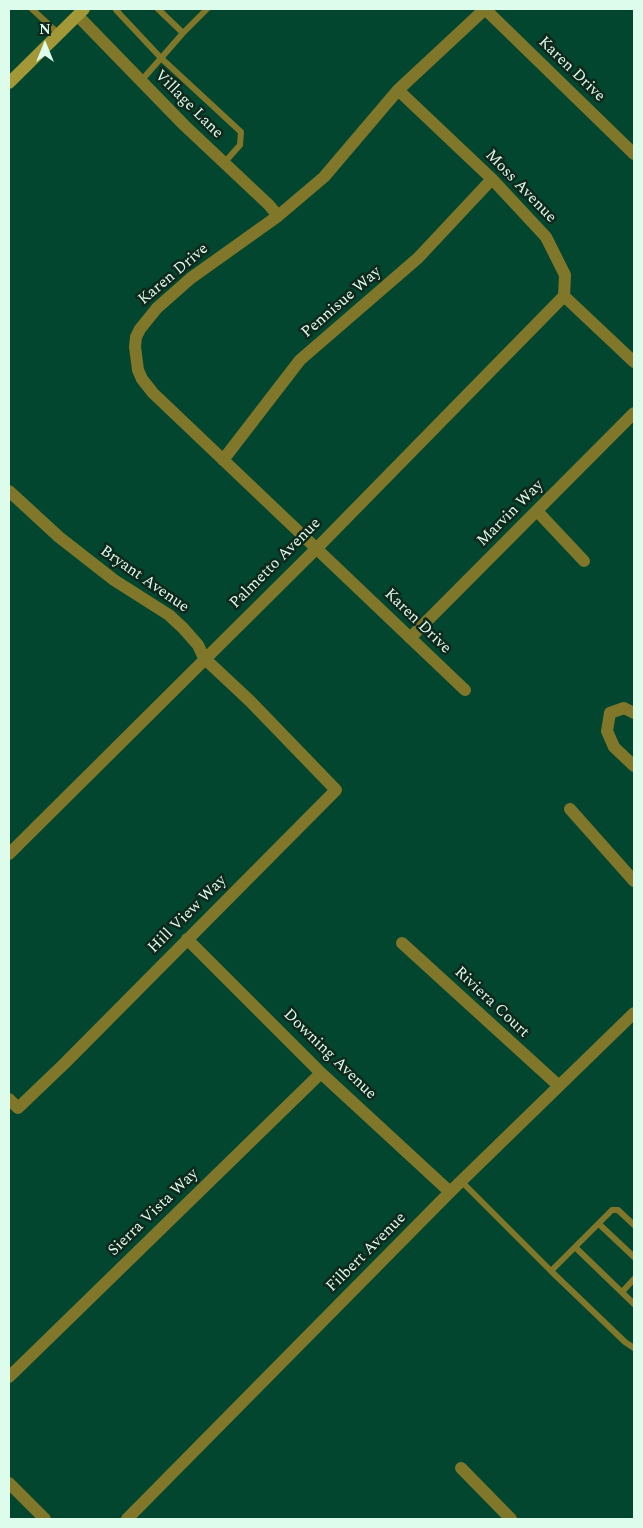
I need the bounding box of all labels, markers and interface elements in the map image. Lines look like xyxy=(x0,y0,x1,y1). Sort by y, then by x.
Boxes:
text: N xyxy=(39,19,51,40)
north arrow xyxy=(20,20,70,70)
street label: Karen Drive xyxy=(534,33,608,107)
street label: Village Lane xyxy=(150,67,226,143)
street label: Moss Avenue xyxy=(480,146,560,228)
street label: Karen Drive xyxy=(135,240,213,310)
street label: Pennisue Way xyxy=(298,263,386,343)
street label: Marvin Way xyxy=(474,477,548,551)
street label: Palmetto Avenue xyxy=(227,515,325,613)
street label: Bryant Avenue xyxy=(96,542,192,618)
street label: Karen Drive xyxy=(380,585,454,659)
street label: Hill View Way xyxy=(145,872,231,958)
street label: Riviera Court xyxy=(449,963,533,1043)
street label: Downing Avenue xyxy=(278,1006,380,1104)
street label: Sierra Vista Way xyxy=(105,1165,203,1261)
street label: Filbert Avenue xyxy=(323,1209,411,1297)

